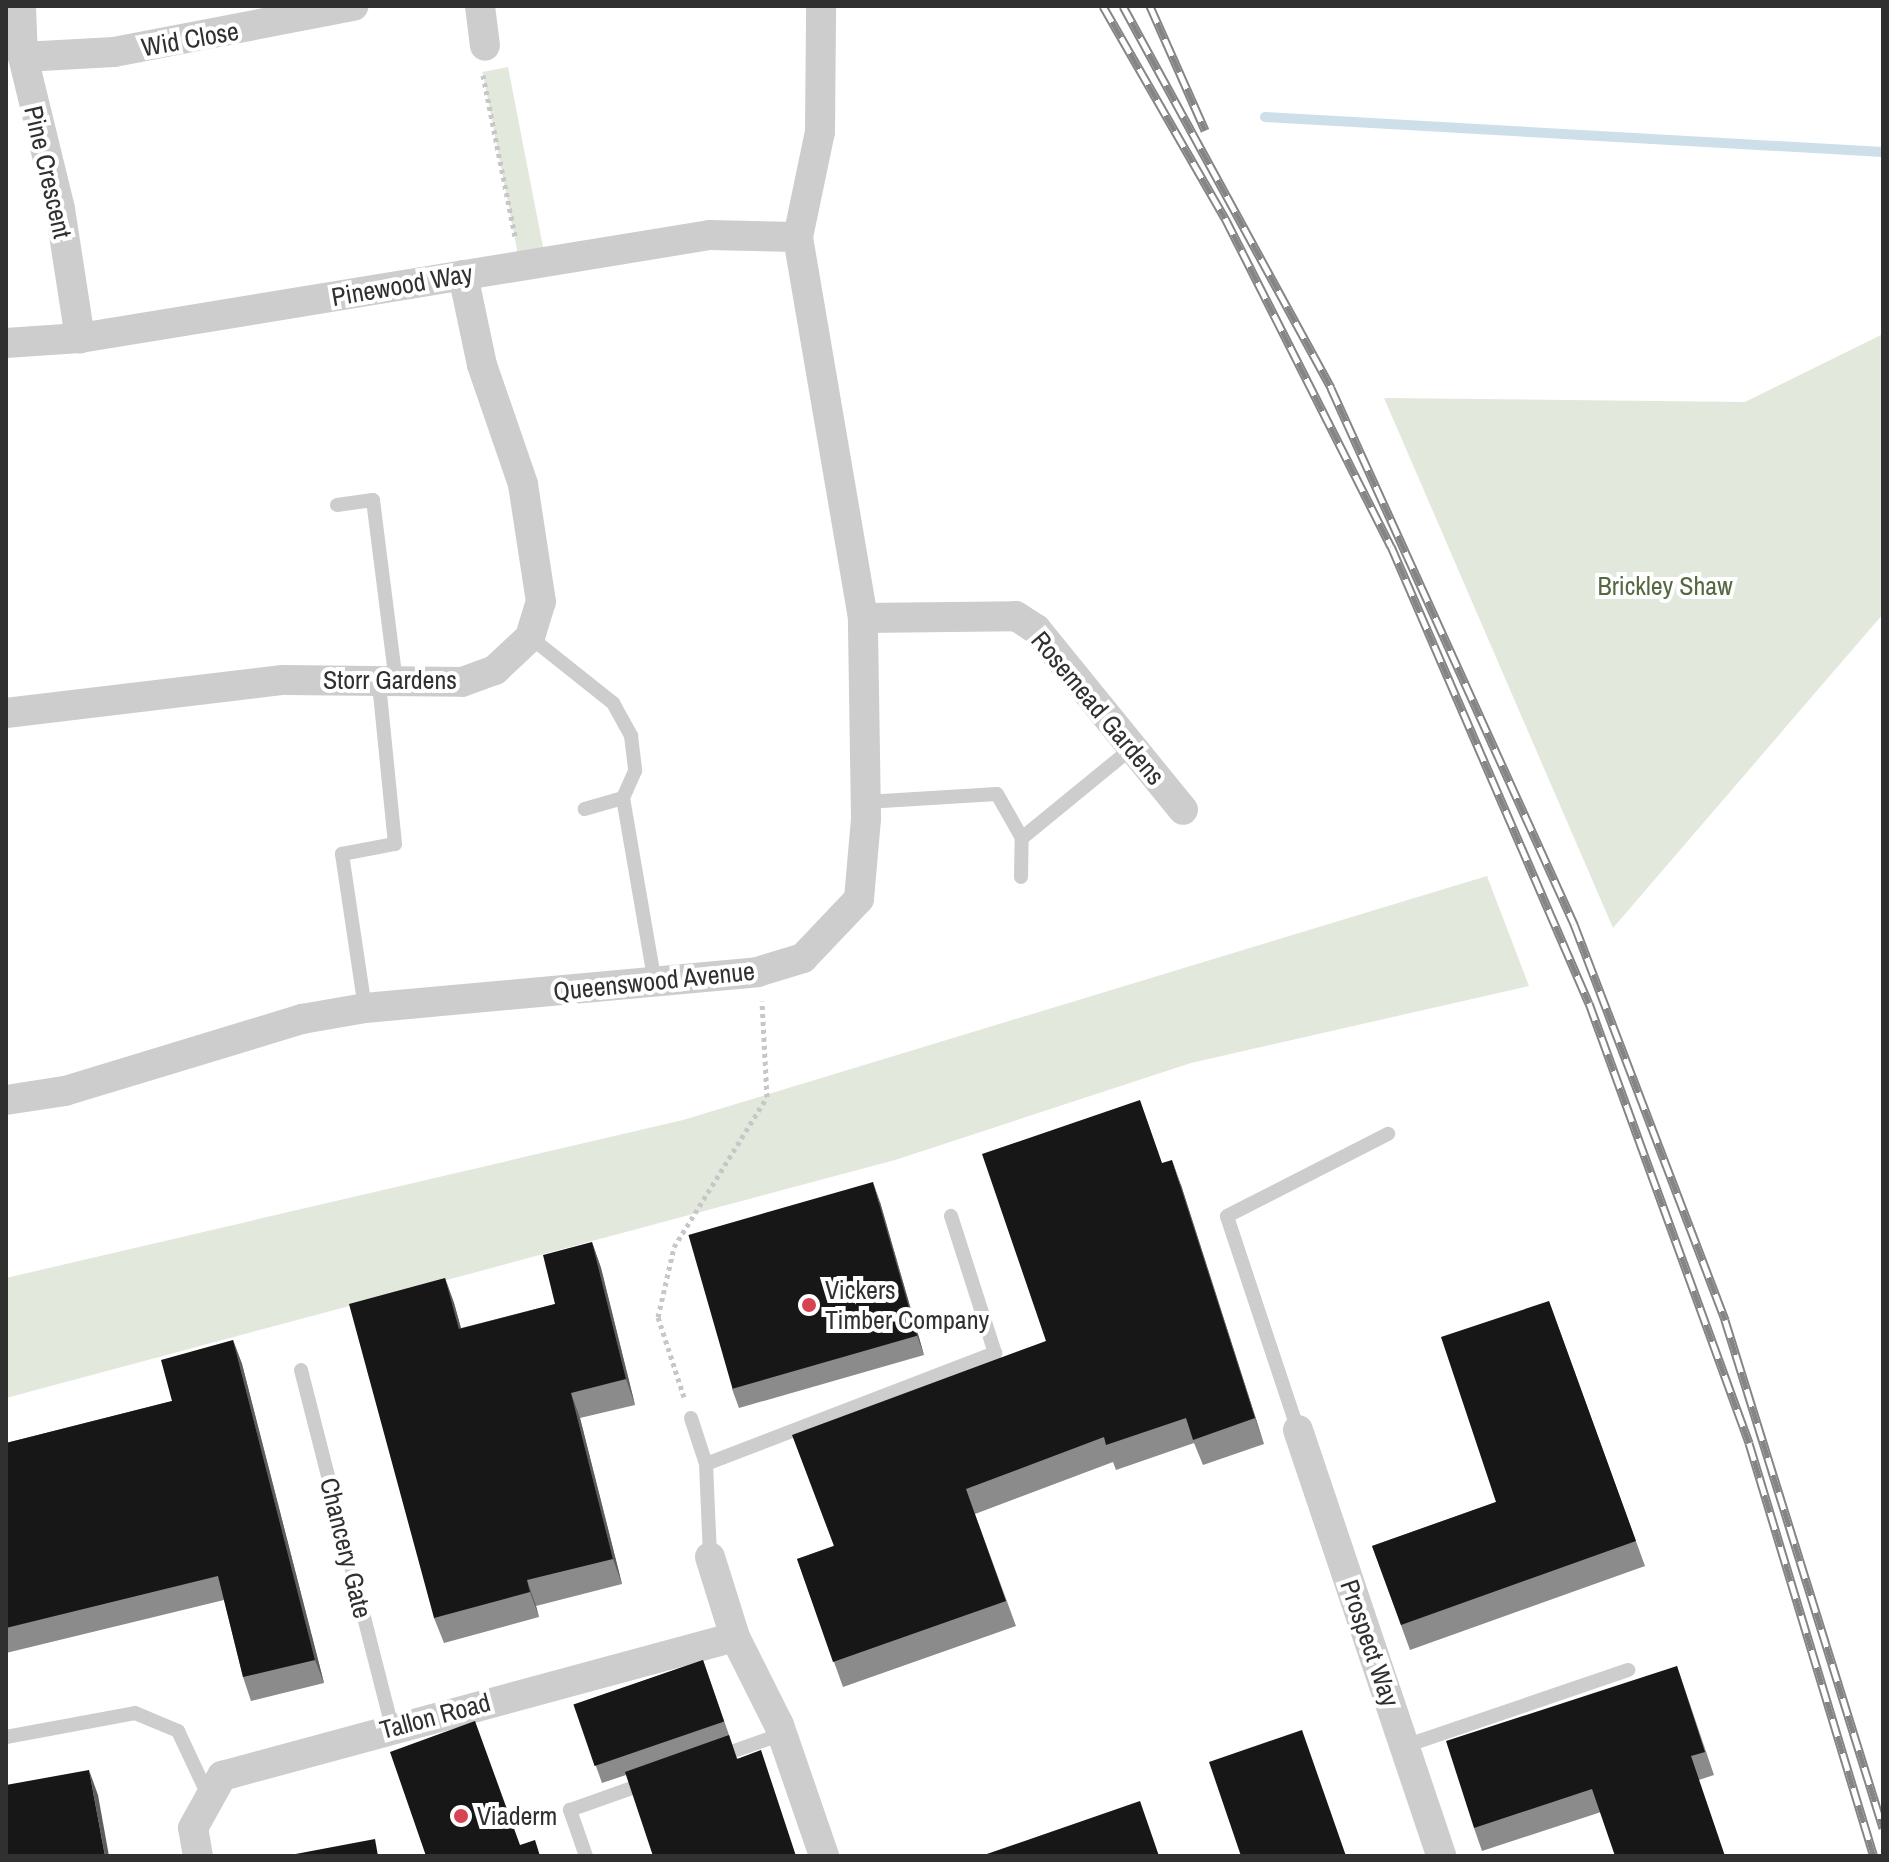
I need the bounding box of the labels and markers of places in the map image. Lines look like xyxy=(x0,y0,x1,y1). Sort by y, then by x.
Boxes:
place label: Vickers Timber Company xyxy=(825,1274,989,1336)
marker: Vickers Timber Company xyxy=(800,1296,818,1314)
place label: Viaderm xyxy=(477,1800,557,1832)
marker: Viaderm xyxy=(452,1807,470,1825)

